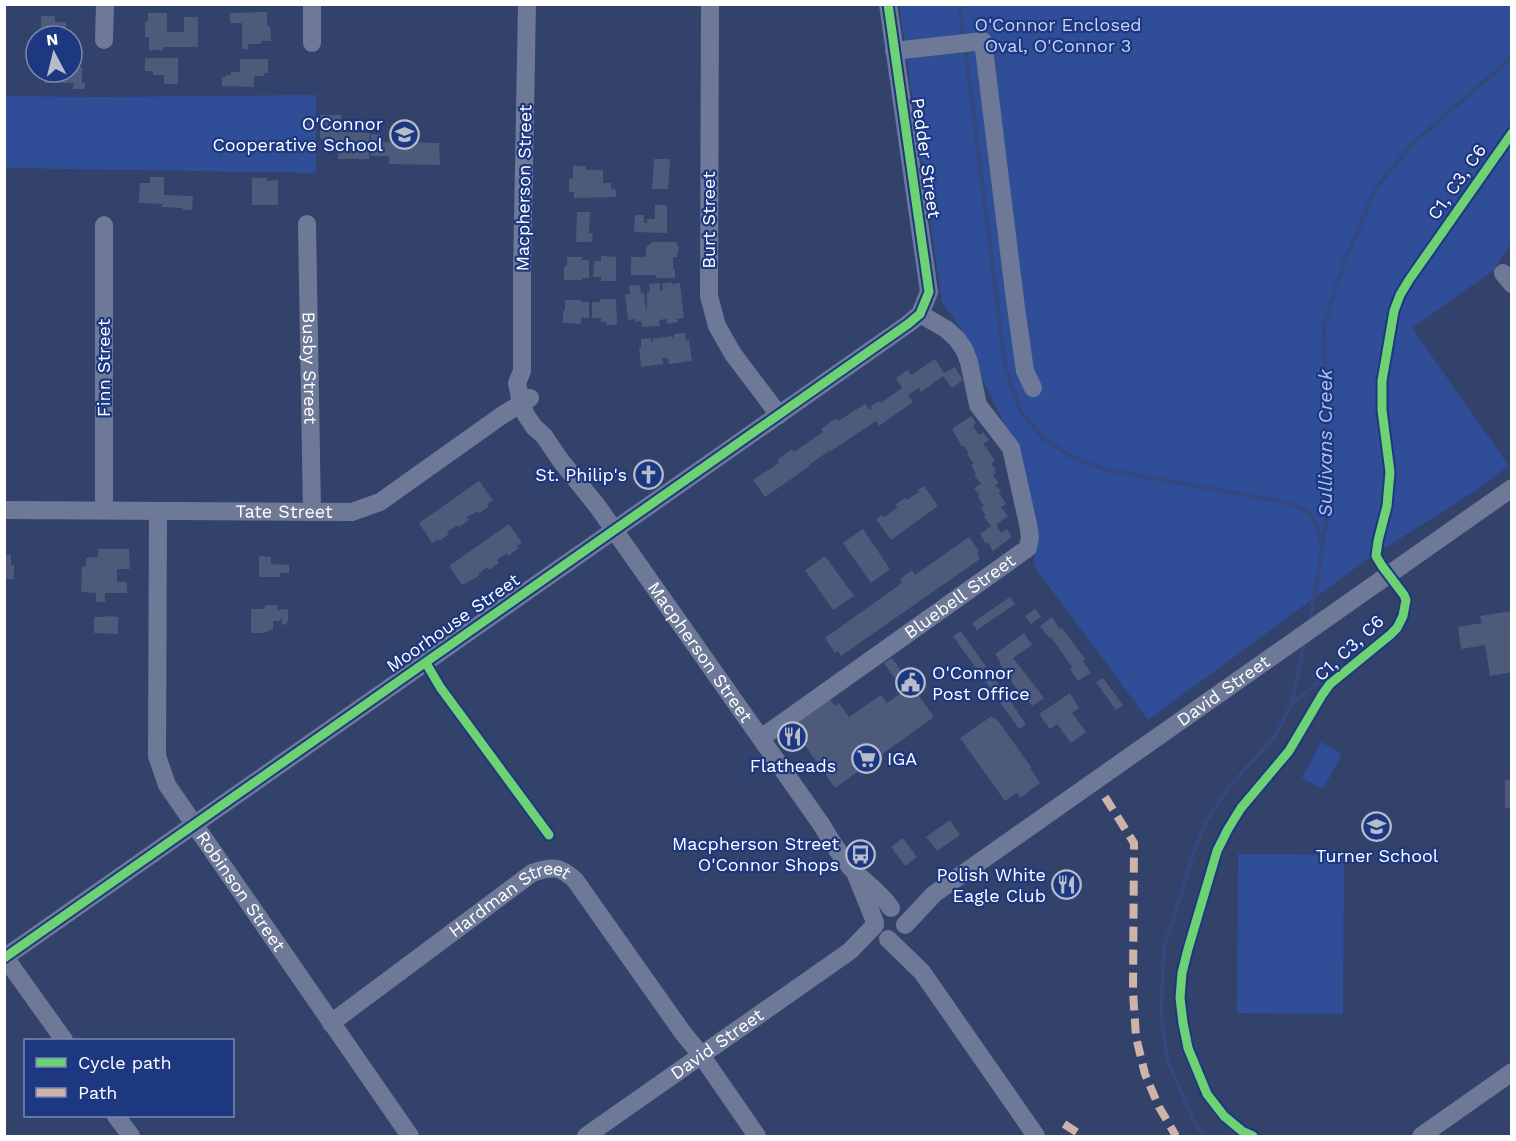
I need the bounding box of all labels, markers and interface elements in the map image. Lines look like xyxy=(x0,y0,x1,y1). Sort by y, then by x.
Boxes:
park label: O'Connor Enclosed Oval, O'Connor 3 xyxy=(974,14,1142,56)
north arrow xyxy=(24,24,84,84)
text: N xyxy=(45,29,59,50)
street label: Pedder Street xyxy=(908,96,945,220)
street label: Macpherson Street xyxy=(512,104,535,272)
place label: O'Connor Cooperative School xyxy=(212,113,383,155)
school or university icon: O'Connor Cooperative School xyxy=(388,118,420,150)
street label: C1, C3, C6 xyxy=(1423,140,1490,224)
street label: Burt Street xyxy=(698,171,719,269)
street label: Busby Street xyxy=(299,311,321,425)
street label: Finn Street xyxy=(93,318,114,417)
water label: Sullivans Creek xyxy=(1313,368,1337,517)
church icon: St. Philip's xyxy=(632,459,664,491)
place label: St. Philip's xyxy=(535,464,627,485)
street label: Tate Street xyxy=(235,500,333,522)
street label: Bluebell Street xyxy=(900,549,1019,643)
street label: Moorhouse Street xyxy=(382,569,524,676)
street label: Macpherson Street xyxy=(644,577,757,727)
street label: C1, C3, C6 xyxy=(1310,610,1388,685)
street label: David Street xyxy=(1173,650,1274,730)
place label: O'Connor Post Office xyxy=(932,662,1030,704)
public building icon: O'Connor Post Office xyxy=(895,667,927,699)
restaurant icon: Flatheads xyxy=(777,721,809,753)
supermarket icon: IGA xyxy=(850,743,882,775)
place label: IGA xyxy=(887,748,917,769)
place label: Flatheads xyxy=(750,755,836,776)
school or university icon: Turner School xyxy=(1361,811,1393,843)
street label: Robinson Street xyxy=(192,827,290,956)
place label: Macpherson Street O'Connor Shops xyxy=(672,833,839,875)
bus stop icon: Macpherson Street O'Connor Shops xyxy=(844,838,876,870)
place label: Turner School xyxy=(1316,845,1439,866)
street label: Hardman Street xyxy=(444,857,576,941)
place label: Polish White Eagle Club xyxy=(937,864,1046,906)
restaurant icon: Polish White Eagle Club xyxy=(1051,869,1083,901)
street label: David Street xyxy=(666,1004,768,1084)
legend xyxy=(24,1039,234,1117)
text: Cycle path xyxy=(78,1052,172,1073)
text: Path xyxy=(78,1082,118,1103)

